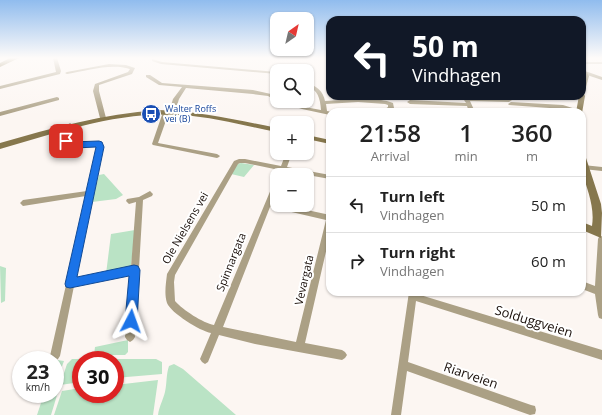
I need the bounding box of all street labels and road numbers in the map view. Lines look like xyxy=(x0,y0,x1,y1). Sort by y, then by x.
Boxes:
street label: Ole Nielsens vei xyxy=(158,189,211,267)
street label: Spinnargata xyxy=(212,230,249,293)
street label: Vevargata xyxy=(290,253,317,306)
street label: Solduggveien xyxy=(493,301,575,341)
street label: Riarveien xyxy=(441,357,501,393)

